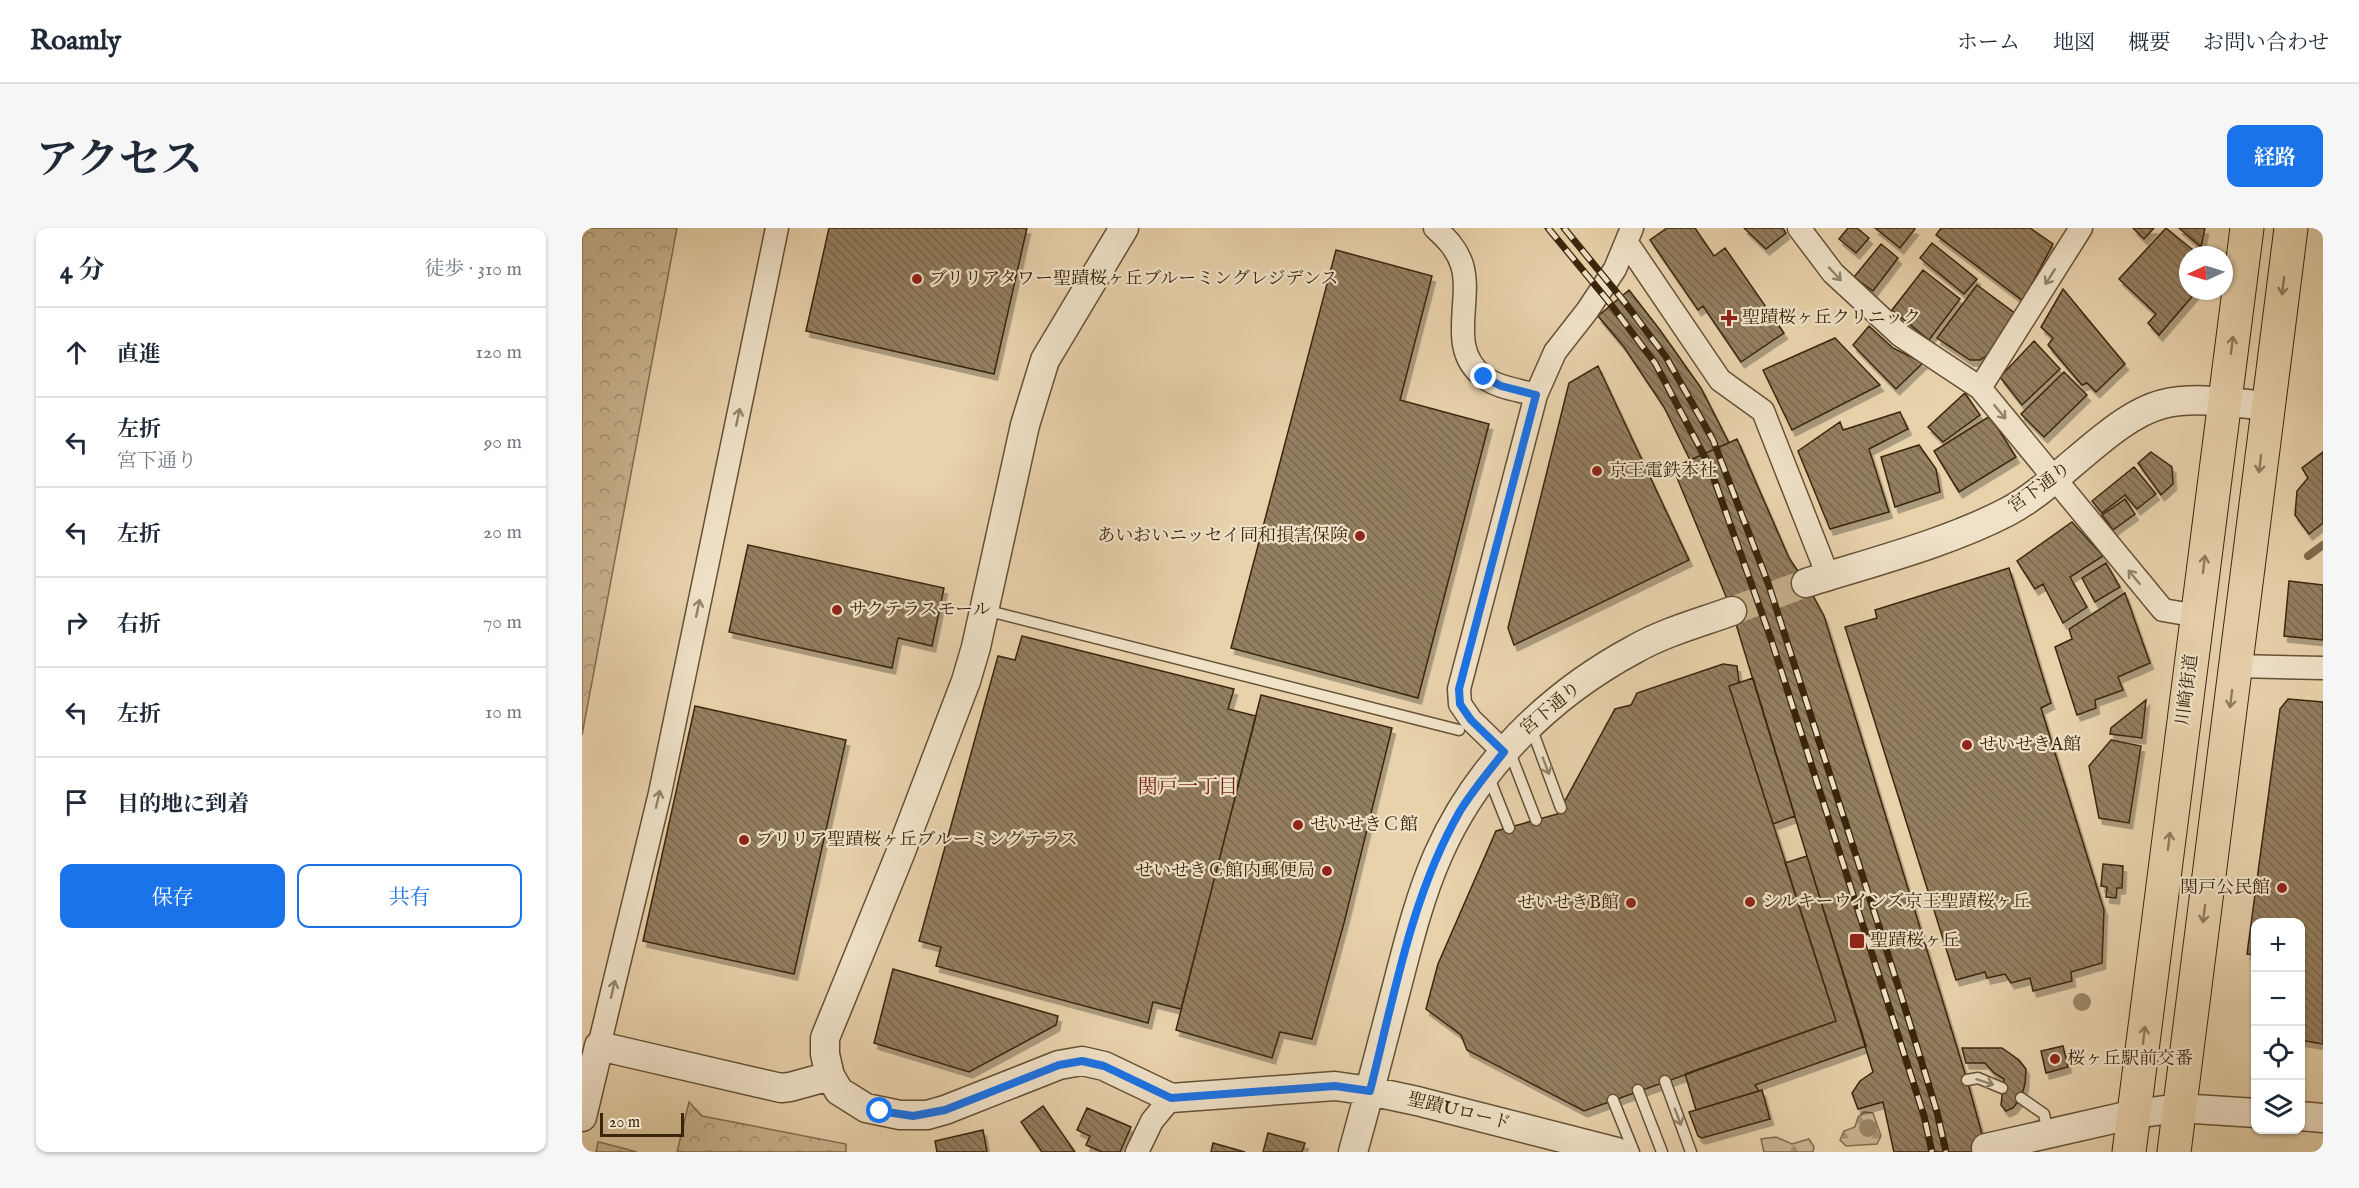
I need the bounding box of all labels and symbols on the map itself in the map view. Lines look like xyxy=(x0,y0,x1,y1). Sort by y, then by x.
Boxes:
north arrow xyxy=(2179,246,2233,300)
one-way arrow xyxy=(1828,266,1842,281)
place label: ブリリアタワー聖蹟桜ヶ丘ブルーミングレジデンス xyxy=(929,268,1339,291)
one-way arrow xyxy=(2043,269,2056,286)
marker: ブリリアタワー聖蹟桜ヶ丘ブルーミングレジデンス xyxy=(910,272,924,286)
one-way arrow xyxy=(2277,276,2288,295)
place label: 聖蹟桜ヶ丘クリニック xyxy=(1742,307,1921,330)
marker: 聖蹟桜ヶ丘クリニック xyxy=(1720,309,1738,327)
one-way arrow xyxy=(2227,335,2238,355)
route end xyxy=(1470,363,1496,389)
one-way arrow xyxy=(1993,404,2006,420)
one-way arrow xyxy=(733,408,744,428)
one-way arrow xyxy=(2254,454,2265,474)
street label: 宮下通り xyxy=(2004,458,2076,518)
place label: 京王電鉄本社 xyxy=(1609,460,1717,483)
marker: 京王電鉄本社 xyxy=(1590,464,1604,478)
place label: あいおいニッセイ同和損害保険 xyxy=(1097,525,1348,548)
marker: あいおいニッセイ同和損害保険 xyxy=(1353,529,1367,543)
one-way arrow xyxy=(2199,555,2210,575)
one-way arrow xyxy=(2128,569,2141,585)
one-way arrow xyxy=(693,599,704,619)
place label: サクテラスモール xyxy=(849,599,991,622)
marker: サクテラスモール xyxy=(830,603,844,617)
street label: 川崎街道 xyxy=(2172,653,2204,727)
street label: 宮下通り xyxy=(1516,677,1586,741)
one-way arrow xyxy=(2225,689,2236,709)
place label: せいせきA館 xyxy=(1979,734,2081,757)
marker: せいせきA館 xyxy=(1960,738,1974,752)
one-way arrow xyxy=(1541,756,1552,775)
district label: 関戸一丁目 xyxy=(1138,775,1238,800)
one-way arrow xyxy=(653,790,665,809)
place label: せいせきＣ館 xyxy=(1310,814,1418,837)
marker: せいせきＣ館 xyxy=(1291,818,1305,832)
place label: ブリリア聖蹟桜ヶ丘ブルーミングテラス xyxy=(756,829,1078,852)
one-way arrow xyxy=(2164,832,2175,852)
marker: ブリリア聖蹟桜ヶ丘ブルーミングテラス xyxy=(737,833,751,847)
place label: せいせきＣ館内郵便局 xyxy=(1135,860,1315,883)
marker: せいせきＣ館内郵便局 xyxy=(1320,864,1334,878)
place label: 関戸公民館 xyxy=(2180,877,2270,900)
marker: 関戸公民館 xyxy=(2275,881,2289,895)
place label: シルキーウインズ京王聖蹟桜ヶ丘 xyxy=(1762,891,2030,914)
place label: せいせきB館 xyxy=(1517,892,1619,915)
marker: シルキーウインズ京王聖蹟桜ヶ丘 xyxy=(1743,895,1757,909)
marker: せいせきB館 xyxy=(1624,896,1638,910)
one-way arrow xyxy=(2198,903,2209,923)
place label: 聖蹟桜ヶ丘 xyxy=(1870,930,1960,953)
marker: 聖蹟桜ヶ丘 xyxy=(1848,932,1866,950)
one-way arrow xyxy=(607,980,619,999)
one-way arrow xyxy=(2139,1025,2150,1045)
place label: 桜ヶ丘駅前交番 xyxy=(2067,1048,2193,1071)
marker: 桜ヶ丘駅前交番 xyxy=(2048,1052,2062,1066)
one-way arrow xyxy=(1975,1077,1993,1088)
street label: 聖蹟Uロード xyxy=(1405,1088,1513,1136)
route start xyxy=(866,1097,892,1123)
one-way arrow xyxy=(1673,1107,1684,1125)
scale bar xyxy=(600,1110,684,1138)

